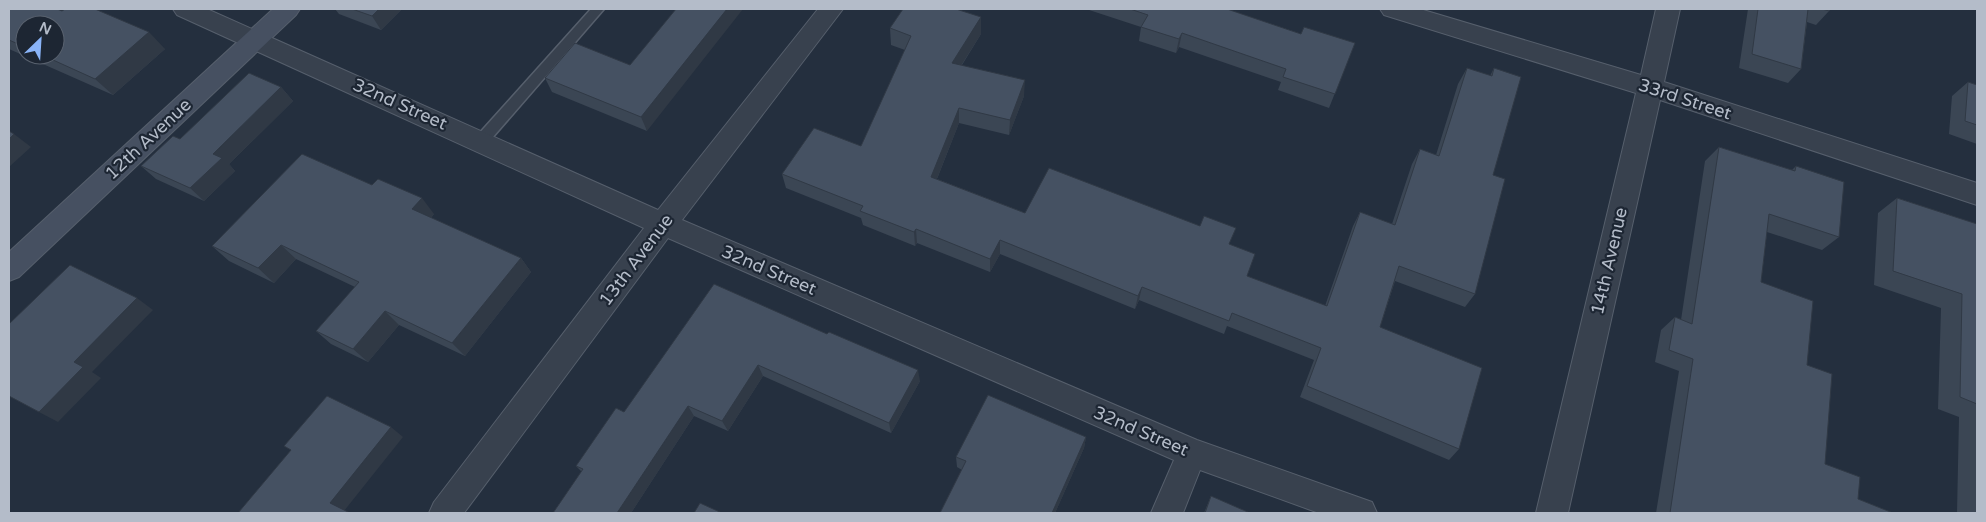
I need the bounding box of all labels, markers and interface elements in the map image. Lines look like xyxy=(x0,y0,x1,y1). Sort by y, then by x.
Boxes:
north arrow xyxy=(15,15,65,65)
text: N xyxy=(37,19,54,39)
street label: 32nd Street xyxy=(349,73,451,135)
street label: 33rd Street xyxy=(1636,74,1735,124)
street label: 12th Avenue xyxy=(100,94,196,184)
street label: 14th Avenue xyxy=(1586,205,1632,317)
street label: 13th Avenue xyxy=(594,210,678,310)
street label: 32nd Street xyxy=(718,240,820,300)
street label: 32nd Street xyxy=(1090,401,1192,461)

